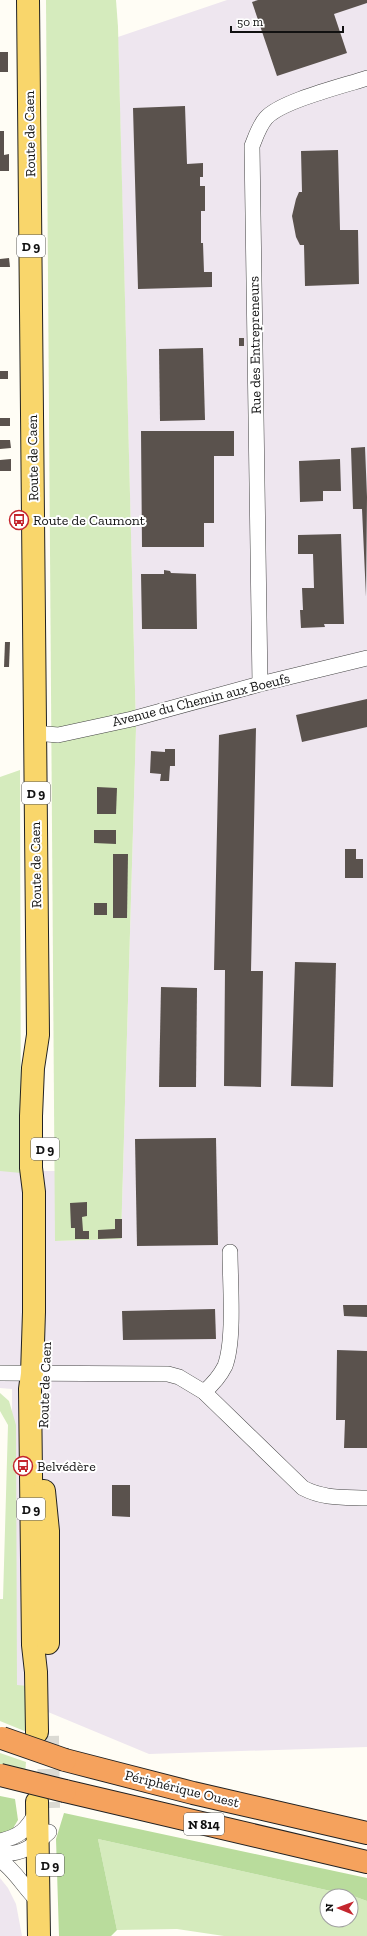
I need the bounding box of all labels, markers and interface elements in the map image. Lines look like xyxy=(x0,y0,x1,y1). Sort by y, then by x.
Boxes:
scale bar xyxy=(231,8,343,34)
text: 50 m xyxy=(237,15,264,29)
street label: Route de Caen xyxy=(21,91,39,177)
road number: D 9 xyxy=(17,235,45,257)
street label: Rue des Entrepreneurs xyxy=(245,276,265,414)
street label: Route de Caen xyxy=(24,415,42,501)
bus stop icon: Route de Caumont xyxy=(8,509,30,531)
place label: Route de Caumont xyxy=(33,512,146,529)
street label: Avenue du Chemin aux Boeufs xyxy=(110,670,292,730)
road number: D 9 xyxy=(22,782,50,804)
street label: Route de Caen xyxy=(27,822,45,908)
road number: D 9 xyxy=(31,1138,59,1160)
street label: Route de Caen xyxy=(35,1342,55,1428)
bus stop icon: Belvédère xyxy=(12,1455,34,1477)
place label: Belvédère xyxy=(37,1458,96,1475)
road number: D 9 xyxy=(17,1498,45,1520)
street label: Périphérique Ouest xyxy=(123,1767,242,1812)
road number: N 814 xyxy=(184,1813,224,1835)
road number: D 9 xyxy=(36,1854,64,1876)
north arrow xyxy=(319,1888,359,1928)
text: N xyxy=(323,1903,336,1912)

